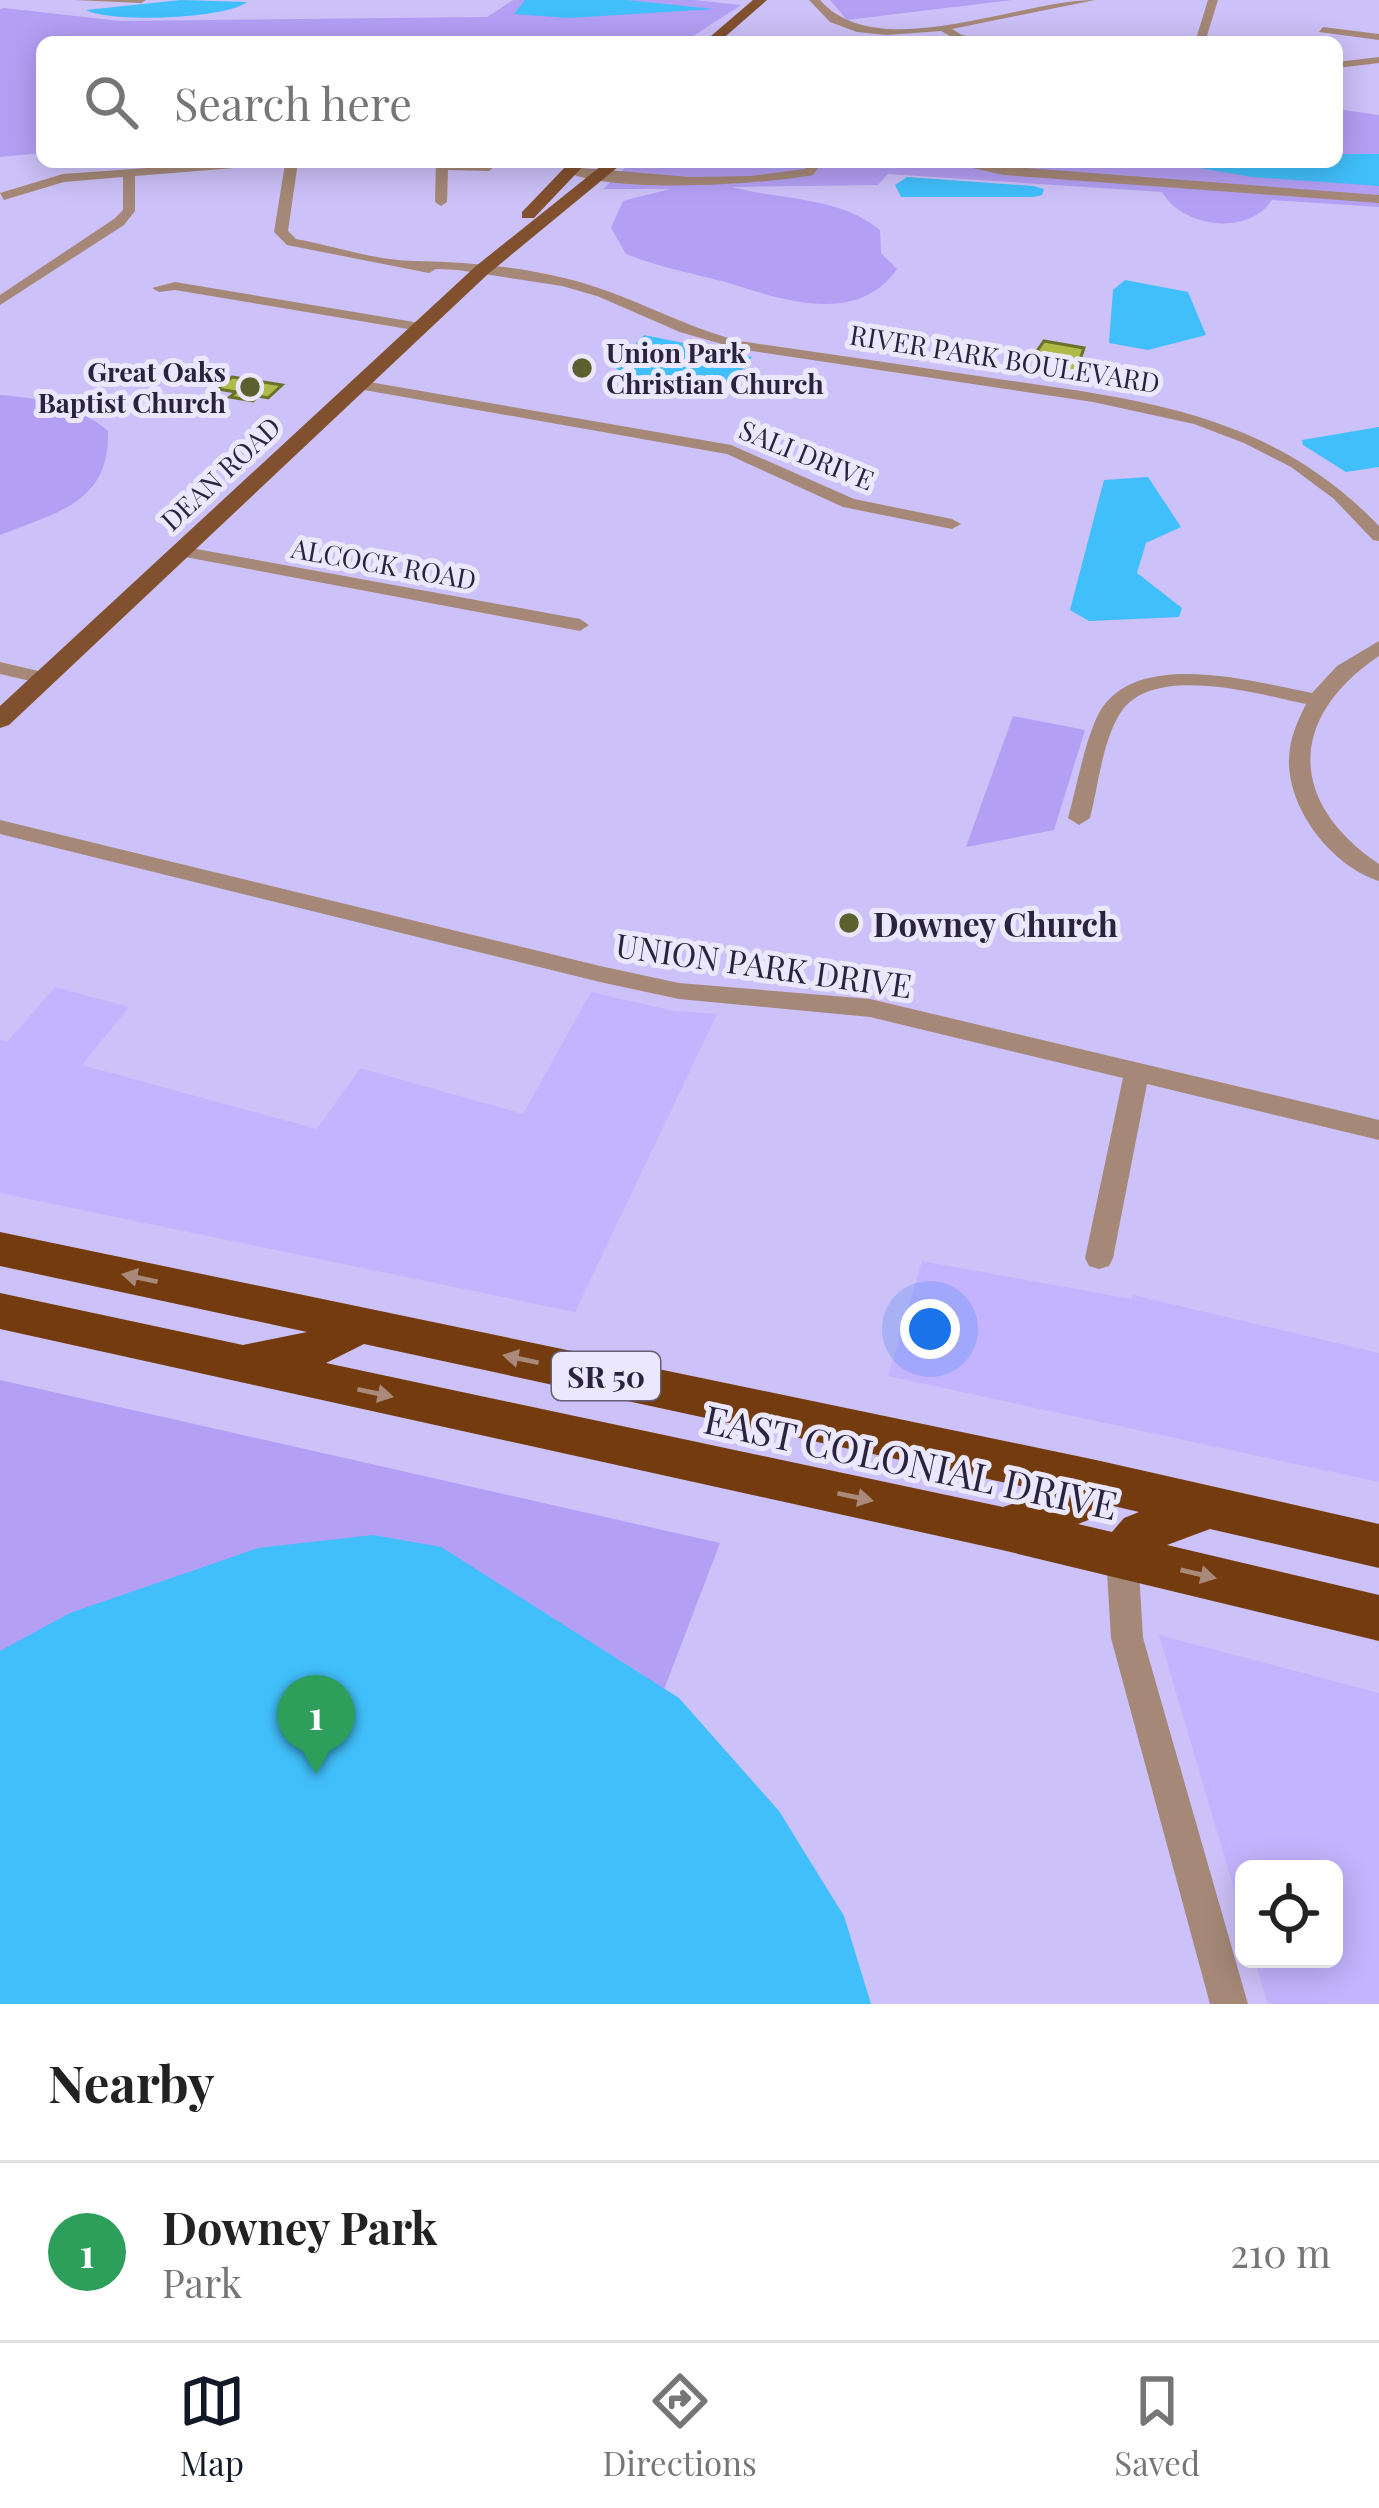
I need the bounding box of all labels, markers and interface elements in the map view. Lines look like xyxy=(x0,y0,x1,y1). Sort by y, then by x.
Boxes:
search box xyxy=(36,36,1343,168)
icon: search xyxy=(78,69,144,135)
text: Search here xyxy=(174,72,412,132)
street label: RIVER PARK BOULEVARD xyxy=(847,316,1163,400)
place label: Union Park Christian Church xyxy=(606,334,824,401)
place label: Great Oaks Baptist Church xyxy=(38,353,227,420)
marker: Union Park Christian Church xyxy=(569,355,595,381)
marker: Great Oaks Baptist Church xyxy=(237,374,263,400)
street label: DEAN ROAD xyxy=(152,408,288,538)
street label: SALI DRIVE xyxy=(734,411,880,497)
street label: ALCOCK ROAD xyxy=(288,529,479,597)
place label: Downey Church xyxy=(873,901,1118,945)
marker: Downey Church xyxy=(836,910,862,936)
street label: UNION PARK DRIVE xyxy=(613,921,915,1007)
one-way arrow xyxy=(120,1268,158,1287)
your location xyxy=(900,1299,960,1359)
one-way arrow xyxy=(502,1348,540,1367)
road number: SR 50 xyxy=(552,1352,660,1400)
one-way arrow xyxy=(357,1385,395,1404)
street label: EAST COLONIAL DRIVE xyxy=(700,1392,1122,1530)
one-way arrow xyxy=(837,1489,875,1508)
one-way arrow xyxy=(1180,1565,1217,1584)
pin: 1 xyxy=(277,1675,355,1774)
map controls xyxy=(1235,1860,1343,1968)
button: locate xyxy=(1235,1860,1343,1968)
text: Nearby xyxy=(48,2048,214,2116)
text: Downey Park xyxy=(162,2196,437,2256)
text: 1 xyxy=(80,2226,94,2278)
text: 210 m xyxy=(1230,2226,1331,2278)
text: Park xyxy=(162,2256,242,2308)
tab: Map xyxy=(179,2368,245,2484)
tab: Directions xyxy=(602,2368,757,2484)
tab: Saved xyxy=(1114,2368,1200,2484)

